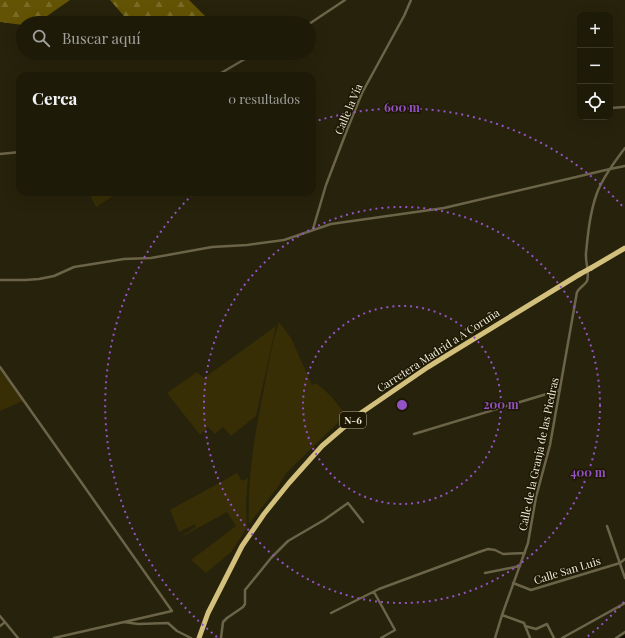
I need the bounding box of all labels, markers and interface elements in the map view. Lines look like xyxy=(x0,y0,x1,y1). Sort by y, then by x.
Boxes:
map controls xyxy=(577,12,613,120)
button: + xyxy=(577,12,613,48)
search box xyxy=(16,16,316,60)
icon: search xyxy=(30,27,52,49)
text: Buscar aquí xyxy=(62,28,141,48)
button: − xyxy=(577,48,613,84)
street label: Calle la Vía xyxy=(331,81,366,137)
button: locate xyxy=(577,84,613,120)
text: Cerca xyxy=(32,87,77,109)
text: 0 resultados xyxy=(228,90,300,107)
text: 600 m xyxy=(384,99,420,115)
street label: Carretera Madrid a A Coruña xyxy=(374,304,503,395)
street label: Calle de la Granja de las Piedras xyxy=(514,376,562,532)
text: 200 m xyxy=(483,396,519,412)
centre of rings xyxy=(395,398,409,412)
road number: N-6 xyxy=(340,412,366,428)
text: 400 m xyxy=(570,464,606,480)
street label: Calle San Luis xyxy=(532,553,602,587)

